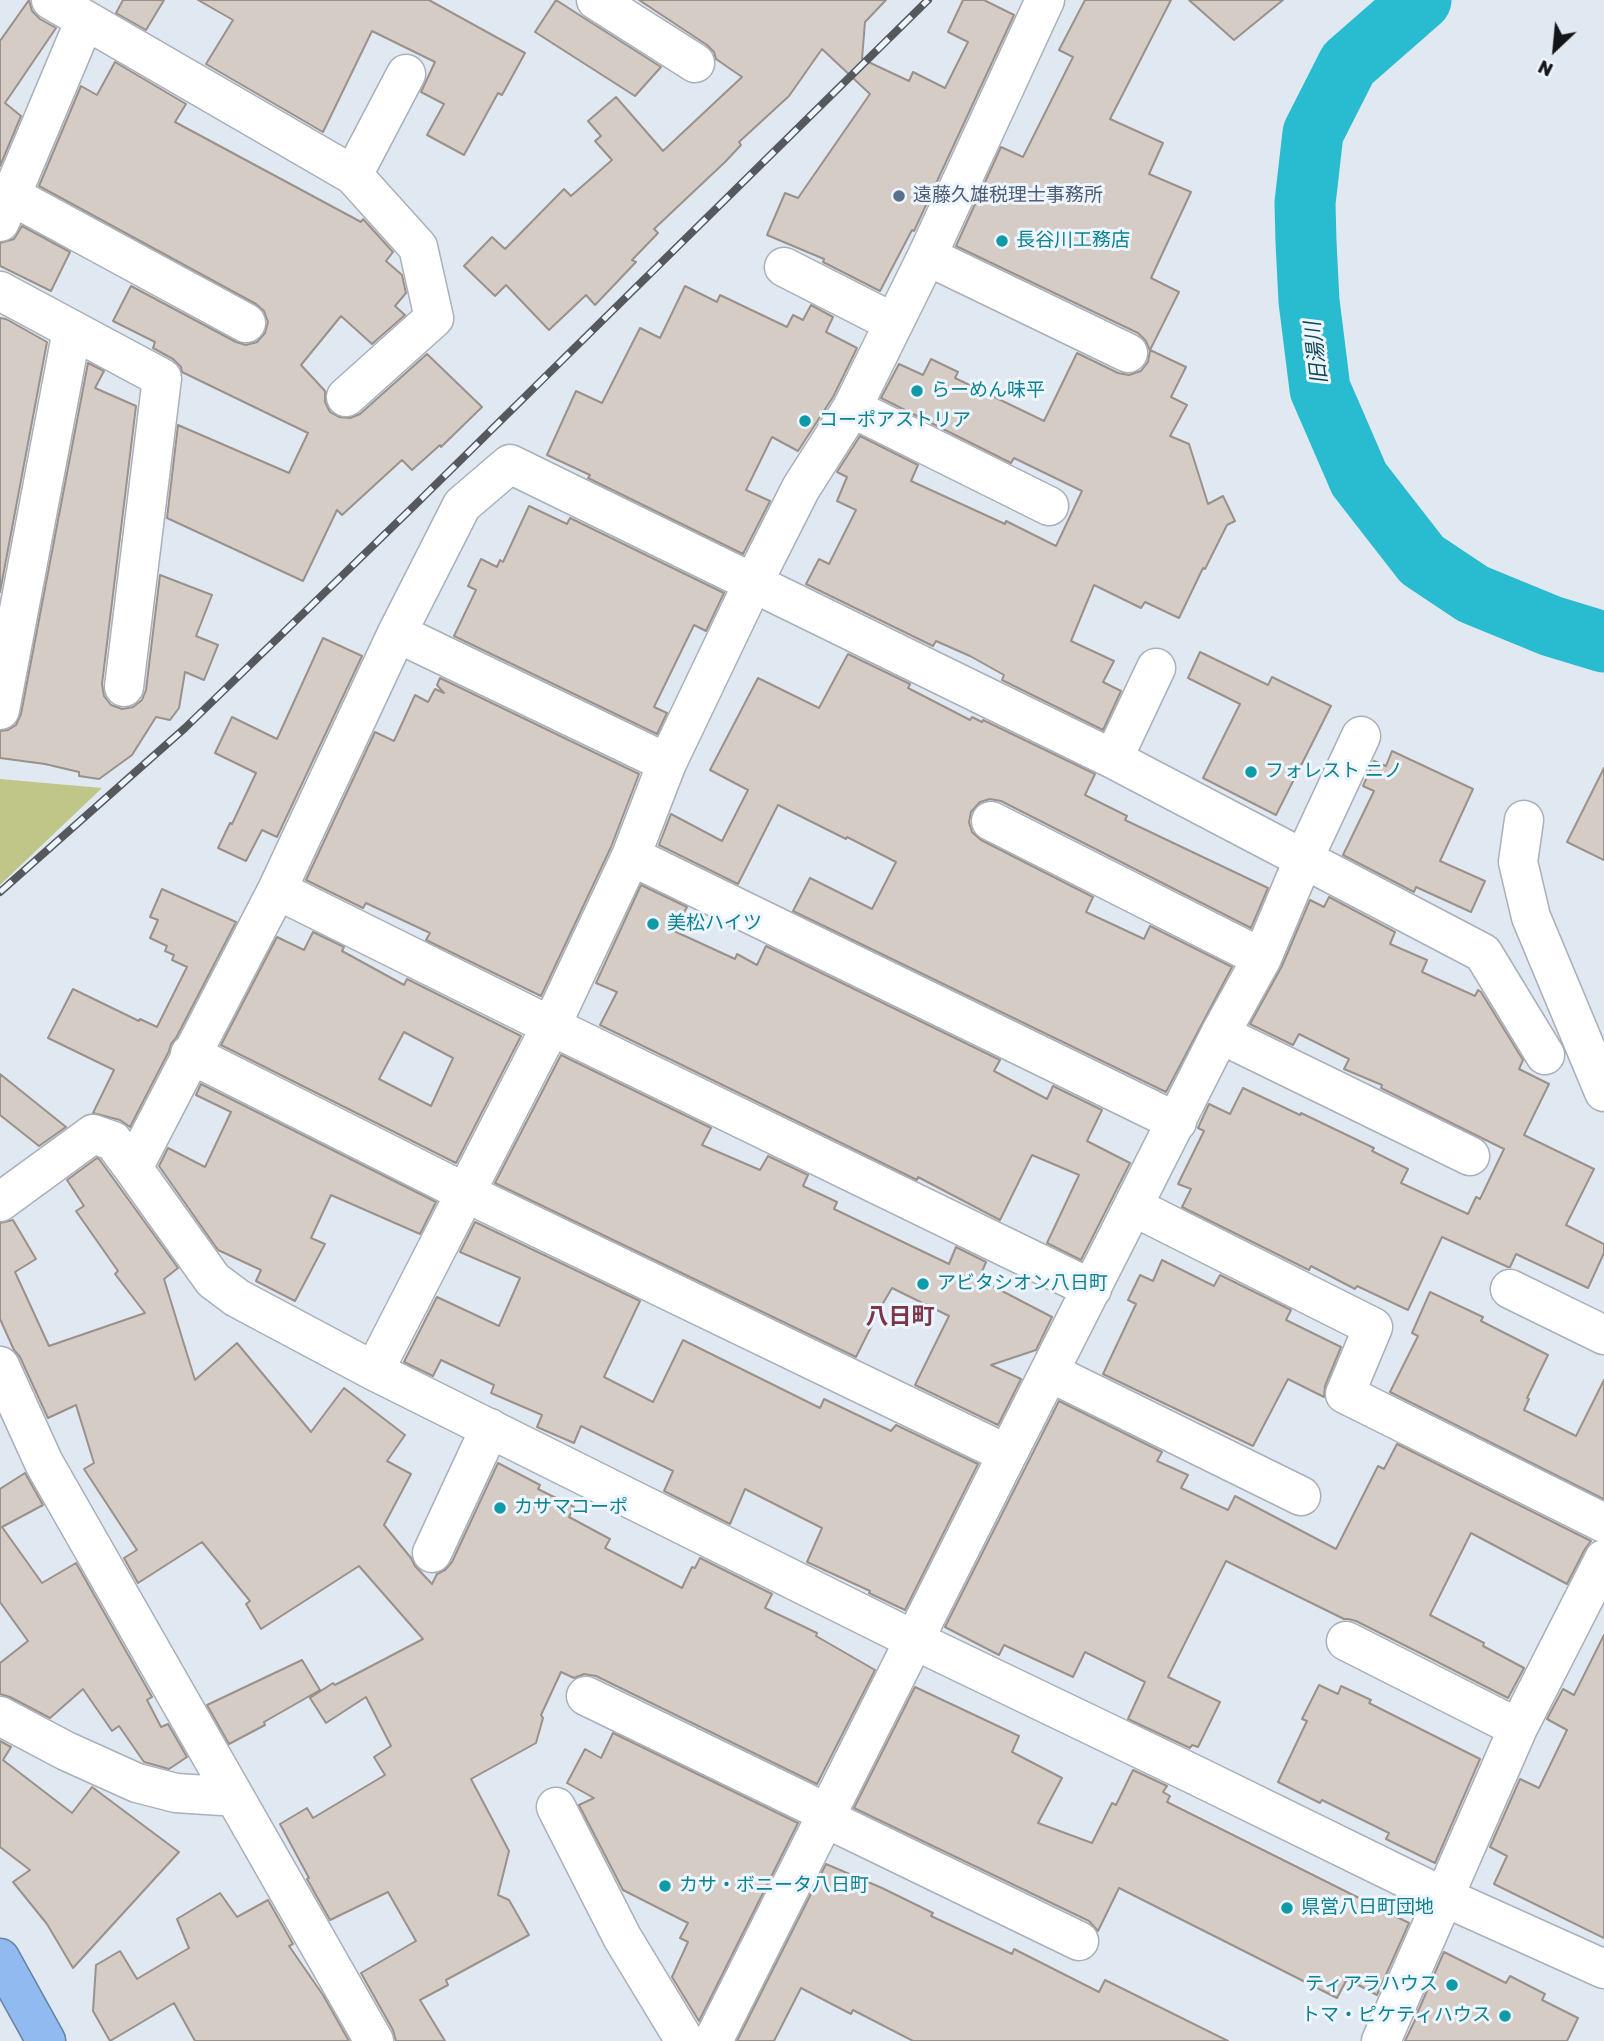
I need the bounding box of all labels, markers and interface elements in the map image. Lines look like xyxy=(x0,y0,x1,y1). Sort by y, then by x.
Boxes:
north arrow xyxy=(1520,14,1590,84)
text: N xyxy=(1534,55,1557,82)
place label: 遠藤久雄税理士事務所 xyxy=(913,185,1103,207)
marker: 遠藤久雄税理士事務所 xyxy=(891,188,907,204)
place label: 長谷川工務店 xyxy=(1016,230,1130,252)
marker: 長谷川工務店 xyxy=(994,233,1010,249)
water label: 旧湯川 xyxy=(1301,320,1333,386)
place label: らーめん味平 xyxy=(931,380,1045,402)
marker: らーめん味平 xyxy=(909,383,925,399)
place label: コーポアストリア xyxy=(819,410,971,432)
marker: コーポアストリア xyxy=(797,413,813,429)
place label: フォレスト ニノ xyxy=(1265,761,1403,783)
marker: フォレスト ニノ xyxy=(1243,764,1259,780)
place label: 美松ハイツ xyxy=(667,913,762,935)
marker: 美松ハイツ xyxy=(645,916,661,932)
place label: アビタシオン八日町 xyxy=(937,1273,1108,1295)
marker: アビタシオン八日町 xyxy=(915,1276,931,1292)
district label: 八日町 xyxy=(866,1303,934,1331)
place label: カサマコーポ xyxy=(514,1497,628,1519)
marker: カサマコーポ xyxy=(492,1500,508,1516)
place label: カサ・ボニータ八日町 xyxy=(679,1875,869,1897)
marker: カサ・ボニータ八日町 xyxy=(657,1878,673,1894)
place label: 県営八日町団地 xyxy=(1301,1897,1434,1919)
marker: 県営八日町団地 xyxy=(1279,1900,1295,1916)
place label: ティアラハウス xyxy=(1305,1974,1438,1996)
marker: ティアラハウス xyxy=(1444,1977,1460,1993)
place label: トマ・ピケティハウス xyxy=(1301,2005,1491,2027)
marker: トマ・ピケティハウス xyxy=(1497,2008,1513,2024)

